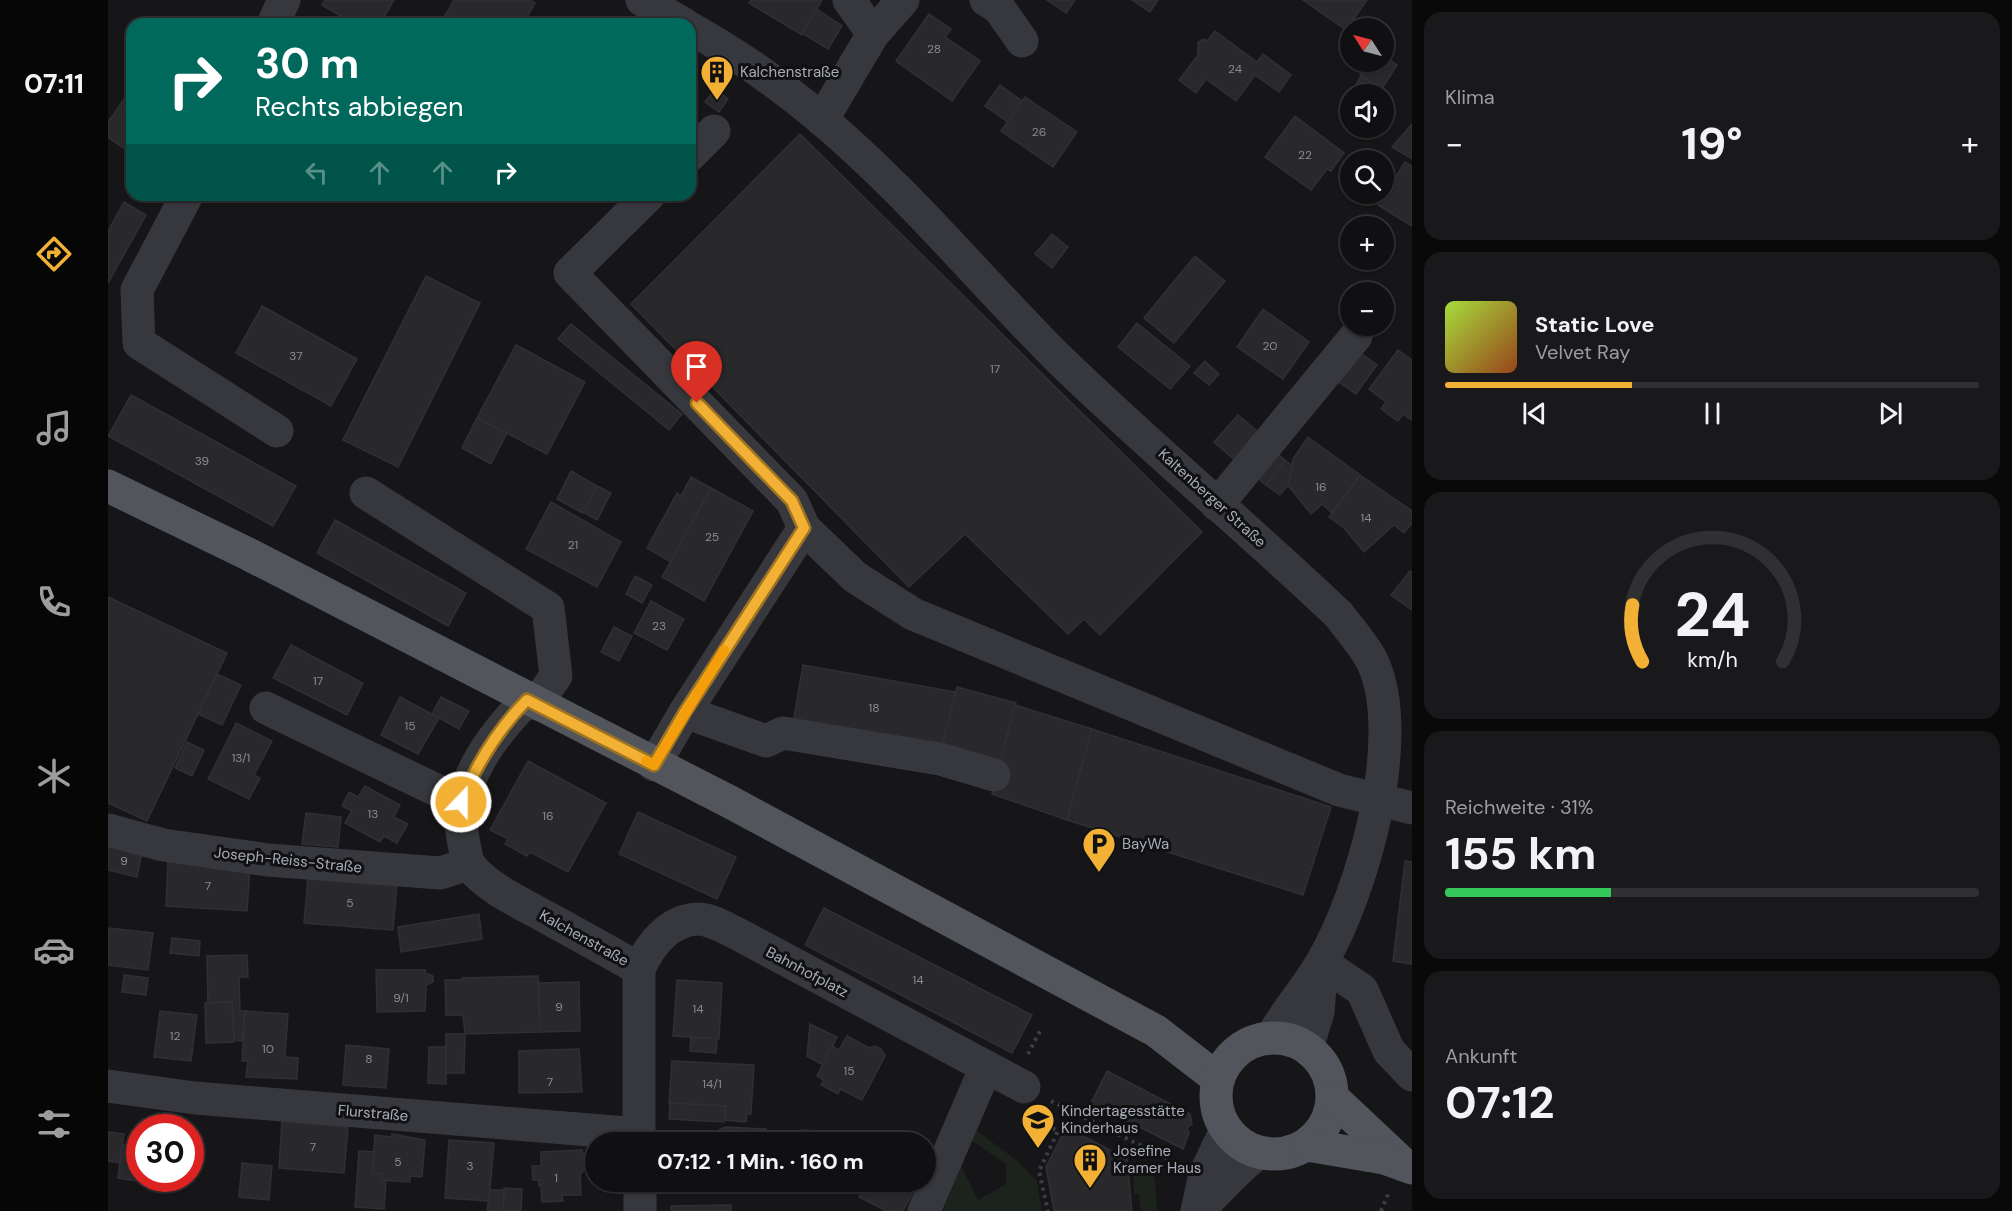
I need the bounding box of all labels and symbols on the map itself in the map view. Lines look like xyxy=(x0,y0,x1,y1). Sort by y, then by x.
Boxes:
north arrow xyxy=(1340,18,1394,72)
house number: 28 xyxy=(927,41,941,57)
building icon: Kalchenstraße xyxy=(699,54,735,101)
house number: 24 xyxy=(1228,61,1242,77)
place label: Kalchenstraße xyxy=(740,62,839,82)
house number: 26 xyxy=(1032,124,1046,140)
house number: 22 xyxy=(1298,147,1312,163)
house number: 20 xyxy=(1262,338,1278,354)
pin xyxy=(671,341,722,403)
house number: 37 xyxy=(289,348,303,364)
house number: 17 xyxy=(990,361,1000,377)
street label: Kaltenberger Straße xyxy=(1154,444,1270,552)
house number: 39 xyxy=(195,453,209,469)
house number: 16 xyxy=(1315,479,1327,495)
house number: 14 xyxy=(1360,510,1372,526)
house number: 25 xyxy=(705,529,719,545)
house number: 21 xyxy=(568,537,578,553)
house number: 23 xyxy=(652,618,666,634)
house number: 17 xyxy=(313,673,323,689)
house number: 18 xyxy=(868,700,880,716)
house number: 15 xyxy=(404,718,416,734)
house number: 13/1 xyxy=(232,750,250,766)
position arrow xyxy=(429,770,493,834)
house number: 13 xyxy=(368,806,378,822)
house number: 16 xyxy=(542,808,554,824)
parking icon: BayWa xyxy=(1081,826,1117,873)
place label: BayWa xyxy=(1122,834,1169,854)
street label: Joseph-Reiss-Straße xyxy=(213,842,363,878)
house number: 9 xyxy=(120,853,128,869)
house number: 7 xyxy=(205,878,211,894)
house number: 5 xyxy=(346,895,354,911)
street label: Kalchenstraße xyxy=(536,905,632,971)
street label: Bahnhofplatz xyxy=(762,942,852,1002)
house number: 14 xyxy=(912,972,924,988)
house number: 9/1 xyxy=(393,990,409,1006)
house number: 9 xyxy=(555,999,563,1015)
house number: 14 xyxy=(692,1001,704,1017)
house number: 12 xyxy=(170,1028,180,1044)
house number: 10 xyxy=(262,1041,274,1057)
house number: 8 xyxy=(365,1051,373,1067)
house number: 15 xyxy=(843,1063,855,1079)
house number: 7 xyxy=(547,1074,553,1090)
house number: 14/1 xyxy=(702,1076,722,1092)
street label: Flurstraße xyxy=(337,1100,409,1126)
place label: Kindertagesstätte Kinderhaus xyxy=(1061,1101,1185,1138)
school or university icon: Kindertagesstätte Kinderhaus xyxy=(1020,1102,1056,1149)
speed limit sign: 30 xyxy=(126,1114,204,1192)
house number: 7 xyxy=(310,1139,316,1155)
place label: Josefine Kramer Haus xyxy=(1113,1141,1201,1178)
building icon: Josefine Kramer Haus xyxy=(1072,1142,1108,1189)
house number: 5 xyxy=(394,1154,402,1170)
house number: 3 xyxy=(466,1158,474,1174)
house number: 1 xyxy=(554,1170,558,1186)

